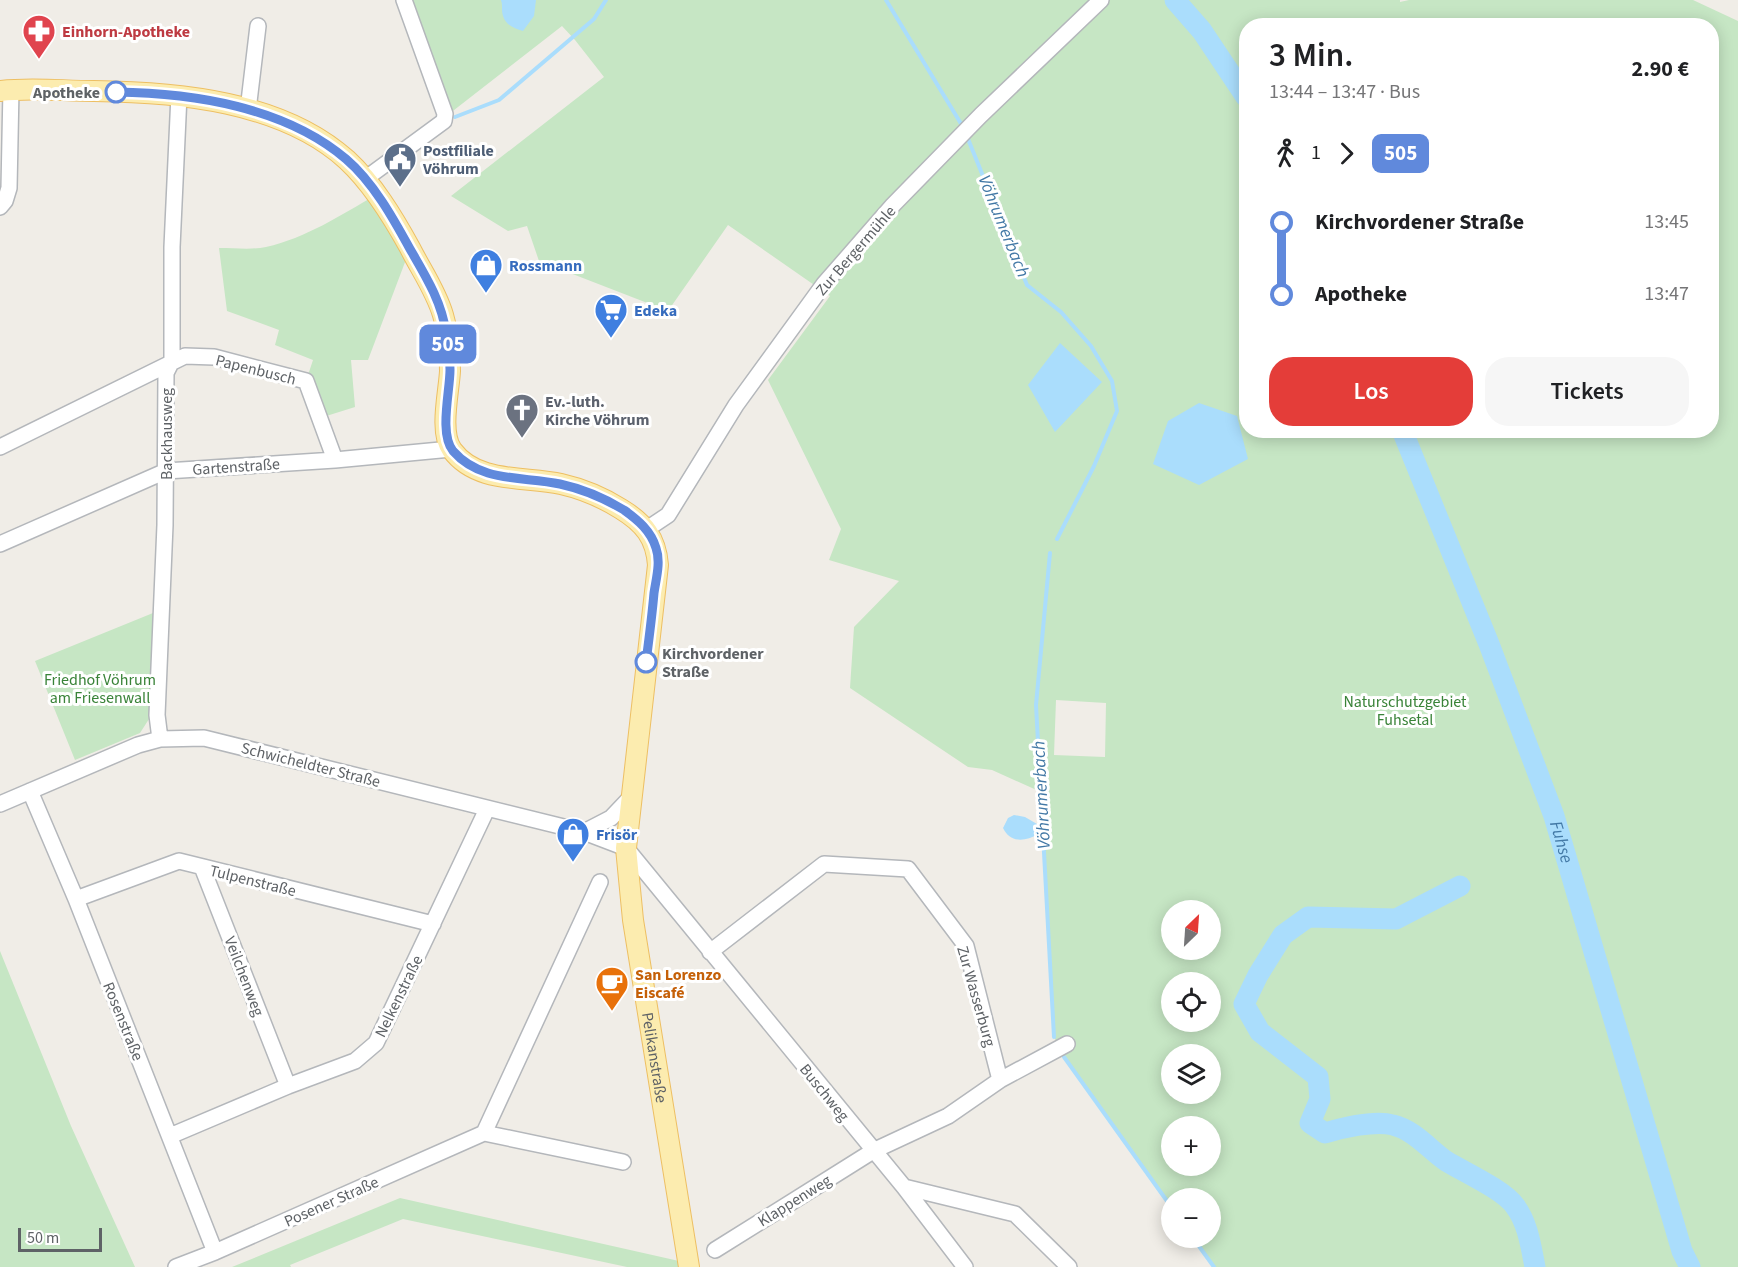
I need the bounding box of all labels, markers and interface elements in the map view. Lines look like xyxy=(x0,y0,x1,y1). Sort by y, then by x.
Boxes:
pharmacy icon: Einhorn-Apotheke xyxy=(21,13,57,60)
place label: Einhorn-Apotheke xyxy=(62,21,190,43)
text: 3 Min. xyxy=(1269,32,1353,79)
text: 2.90 € xyxy=(1632,53,1689,85)
text: 13:44 – 13:47 · Bus xyxy=(1269,78,1420,106)
marker: Apotheke xyxy=(105,81,127,103)
place label: Apotheke xyxy=(32,82,100,104)
icon: walk xyxy=(1269,137,1302,170)
icon: forward xyxy=(1330,137,1363,170)
text: 505 xyxy=(1384,138,1417,168)
text: 1 xyxy=(1311,139,1321,167)
place label: Postfiliale Vöhrum xyxy=(422,140,494,180)
public building icon: Postfiliale Vöhrum xyxy=(382,141,418,188)
water label: Vöhrumerbach xyxy=(972,171,1035,281)
street label: Zur Bergermühle xyxy=(811,201,901,300)
text: Kirchvordener Straße xyxy=(1315,206,1524,238)
text: 13:45 xyxy=(1644,208,1689,236)
shop icon: Rossmann xyxy=(468,247,504,294)
place label: Rossmann xyxy=(509,255,582,277)
text: Apotheke xyxy=(1315,278,1407,310)
text: 13:47 xyxy=(1644,280,1689,308)
supermarket icon: Edeka xyxy=(593,292,629,339)
place label: Edeka xyxy=(634,300,677,322)
line badge: 505 xyxy=(414,324,482,364)
text: 505 xyxy=(431,329,465,359)
street label: Papenbusch xyxy=(213,349,298,391)
button: Los xyxy=(1269,357,1473,426)
button: Tickets xyxy=(1485,357,1689,426)
street label: Backhausweg xyxy=(156,388,178,480)
place label: Ev.-luth. Kirche Vöhrum xyxy=(545,391,649,431)
church icon: Ev.-luth. Kirche Vöhrum xyxy=(504,392,540,439)
street label: Gartenstraße xyxy=(192,453,281,481)
place label: Kirchvordener Straße xyxy=(662,643,764,683)
marker: Kirchvordener Straße xyxy=(635,651,657,673)
park label: Friedhof Vöhrum am Friesenwall xyxy=(44,669,156,709)
park label: Naturschutzgebiet Fuhsetal xyxy=(1343,691,1467,731)
street label: Schwicheldter Straße xyxy=(239,737,383,793)
water label: Vöhrumerbach xyxy=(1026,740,1057,850)
shop icon: Frisör xyxy=(555,816,591,863)
water label: Fuhse xyxy=(1543,818,1579,867)
place label: Frisör xyxy=(596,824,638,846)
street label: Tulpenstraße xyxy=(207,860,298,902)
north arrow xyxy=(1161,900,1221,960)
map controls xyxy=(1161,900,1221,1248)
street label: Veilchenweg xyxy=(219,933,269,1019)
street label: Zur Wasserburg xyxy=(951,943,1001,1049)
street label: Nelkenstraße xyxy=(370,952,428,1041)
place label: San Lorenzo Eiscafé xyxy=(635,964,721,1004)
cafe icon: San Lorenzo Eiscafé xyxy=(594,965,630,1012)
button: locate xyxy=(1161,972,1221,1032)
street label: Rosenstraße xyxy=(97,979,149,1064)
street label: Pelikanstraße xyxy=(636,1011,672,1105)
button: layers xyxy=(1161,1044,1221,1104)
street label: Buschweg xyxy=(794,1059,854,1126)
button: + xyxy=(1161,1116,1221,1176)
street label: Klappenweg xyxy=(753,1169,836,1232)
street label: Posener Straße xyxy=(281,1171,382,1233)
button: − xyxy=(1161,1188,1221,1248)
scale bar xyxy=(18,1225,102,1252)
text: 50 m xyxy=(27,1227,59,1249)

